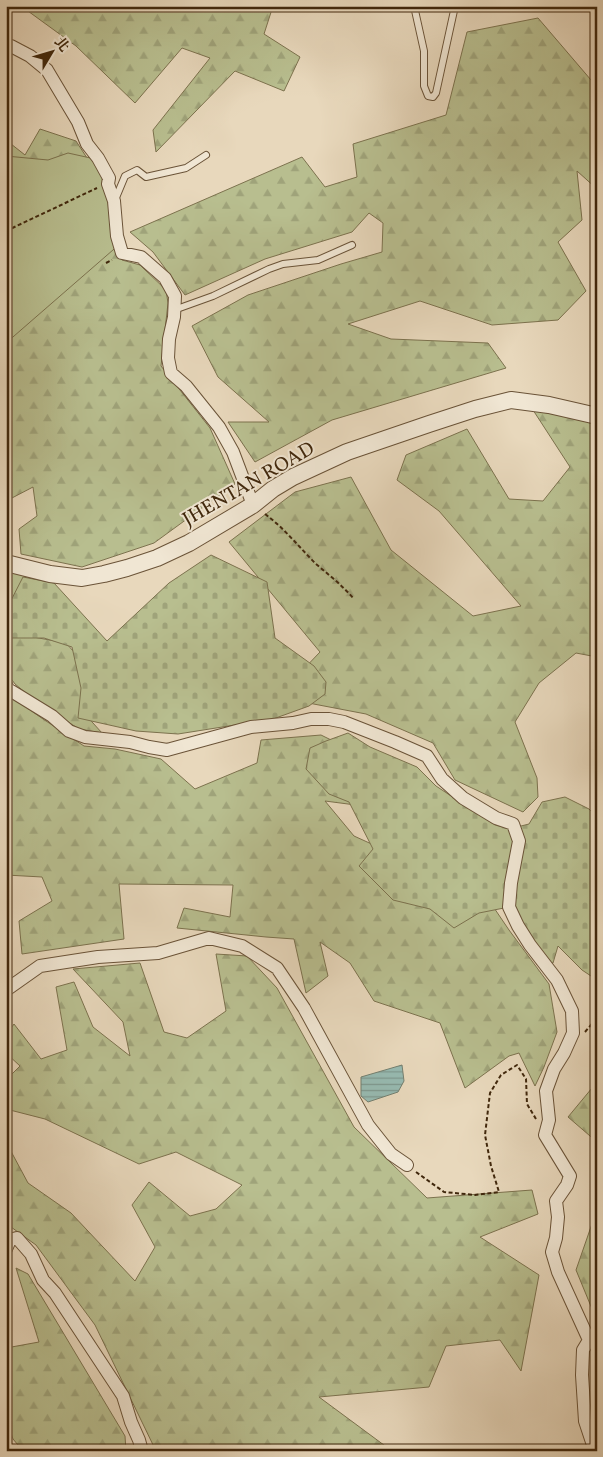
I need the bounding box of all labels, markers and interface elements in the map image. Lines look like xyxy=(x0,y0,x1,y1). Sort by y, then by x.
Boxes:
north arrow xyxy=(28,28,78,78)
text: 北 xyxy=(49,34,73,56)
street label: JHENTAN ROAD xyxy=(178,436,320,534)

